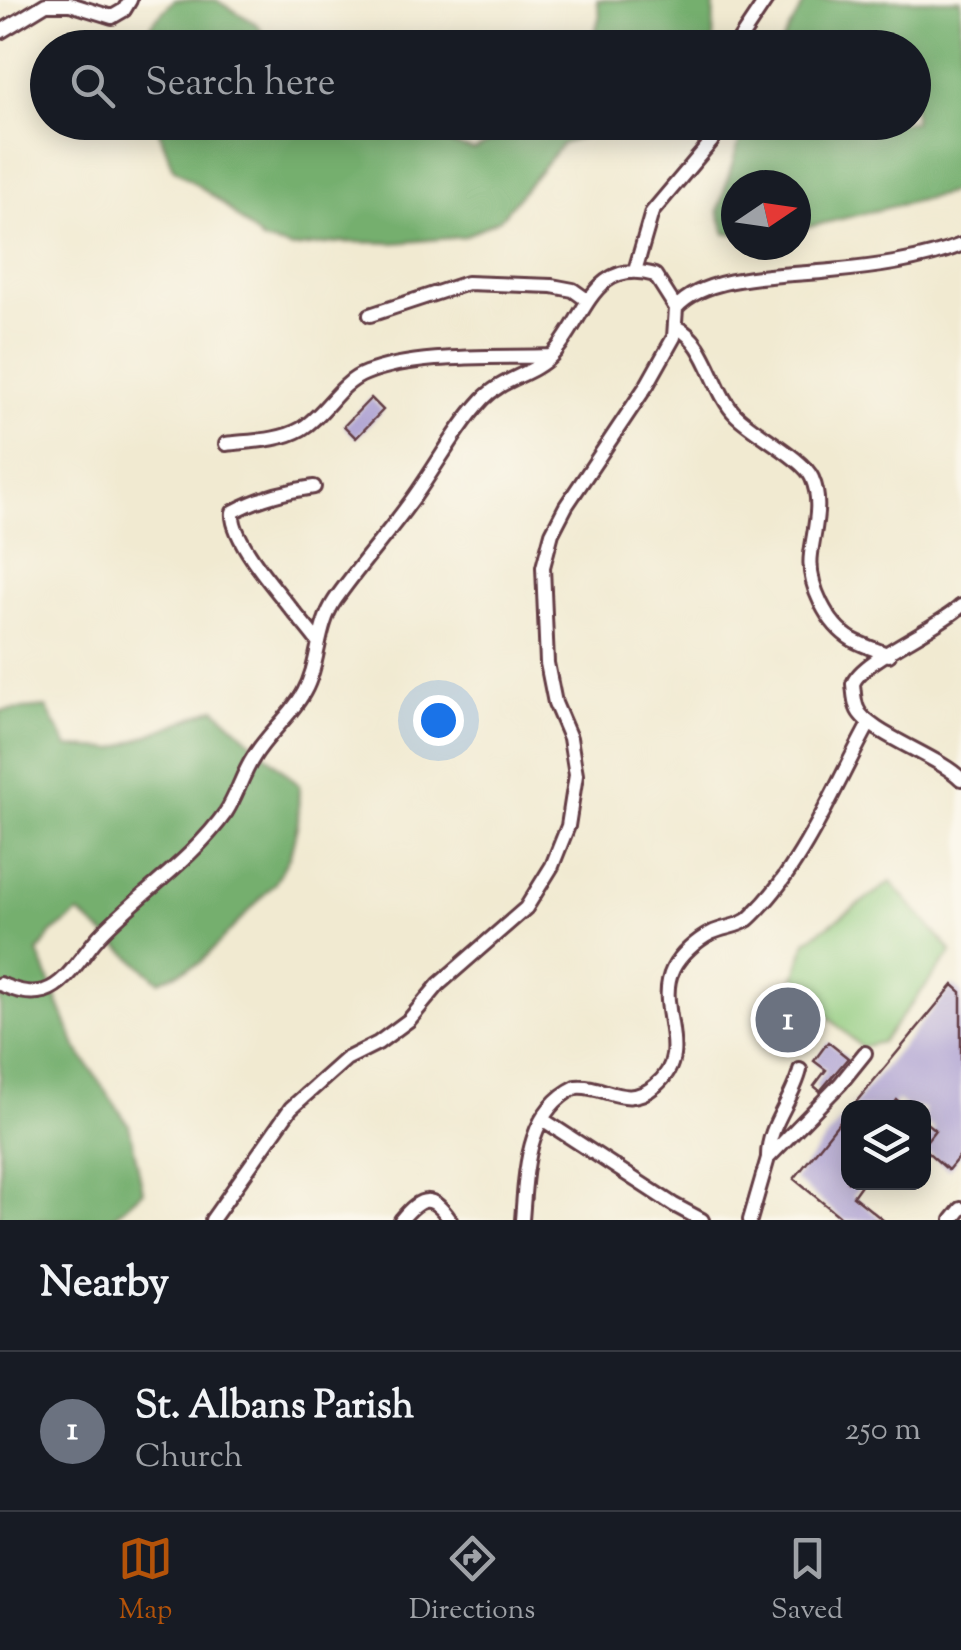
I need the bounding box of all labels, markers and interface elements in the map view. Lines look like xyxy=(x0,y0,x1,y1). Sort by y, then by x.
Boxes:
search box xyxy=(30,30,931,140)
icon: search xyxy=(65,58,120,113)
text: Search here xyxy=(145,58,336,112)
north arrow xyxy=(721,170,811,260)
your location xyxy=(413,695,464,746)
pin: 1 xyxy=(756,982,820,1058)
map controls xyxy=(841,1100,931,1190)
button: layers xyxy=(841,1100,931,1190)
text: Nearby xyxy=(40,1255,169,1315)
text: St. Albans Parish xyxy=(135,1381,414,1435)
text: 1 xyxy=(67,1408,78,1454)
text: 250 m xyxy=(845,1408,921,1454)
text: Church xyxy=(135,1435,243,1481)
tab: Map xyxy=(118,1531,173,1631)
tab: Directions xyxy=(409,1531,535,1631)
tab: Saved xyxy=(771,1531,843,1631)

